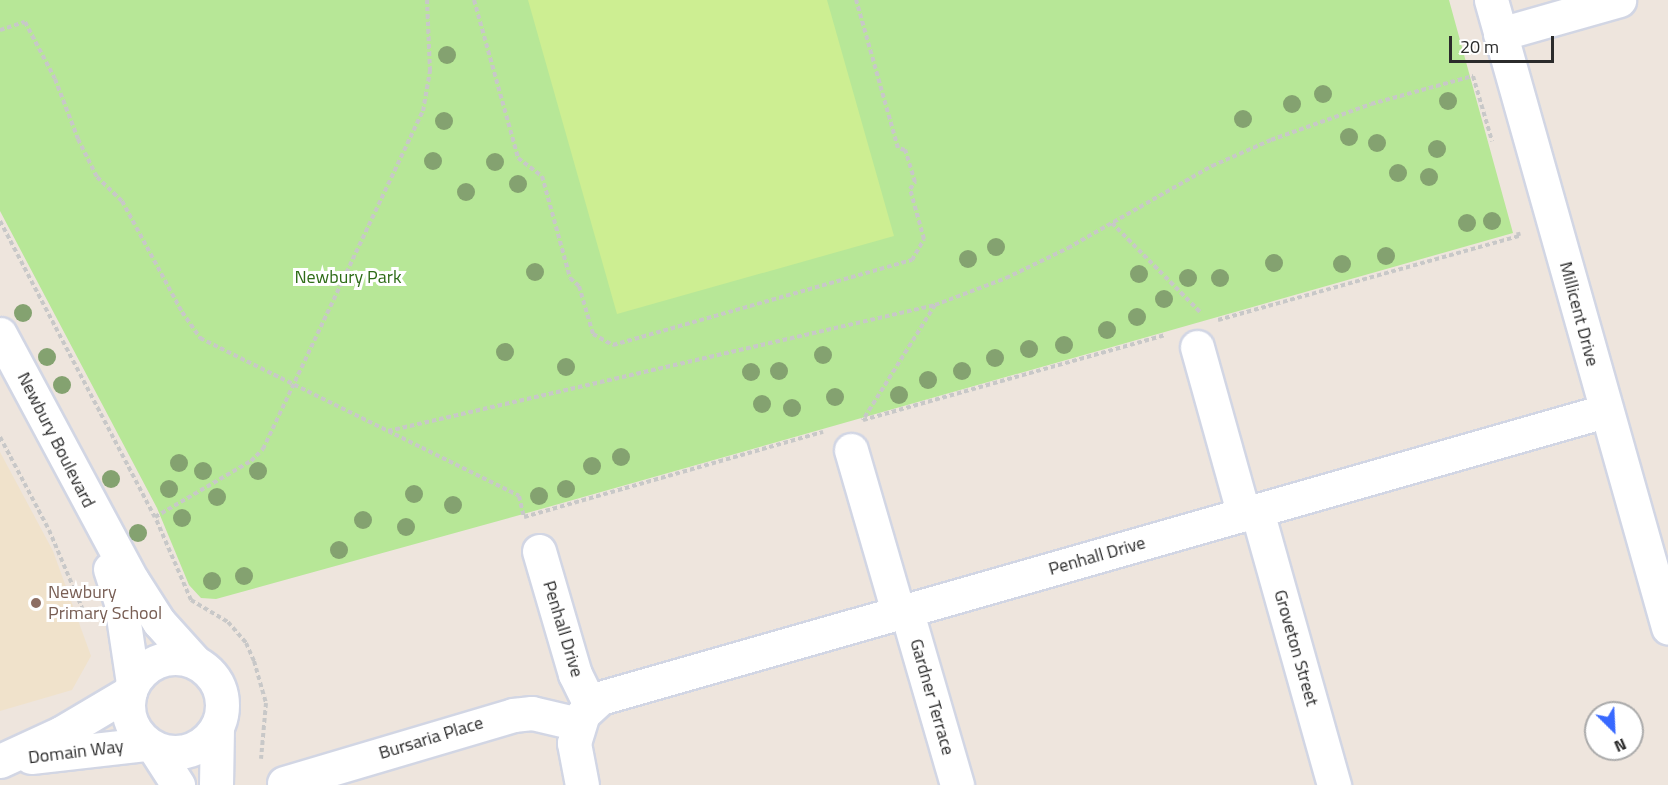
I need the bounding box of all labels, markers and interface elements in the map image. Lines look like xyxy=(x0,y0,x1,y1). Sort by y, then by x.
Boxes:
scale bar xyxy=(1452,24,1557,62)
text: 20 m xyxy=(1460,33,1499,60)
street label: Millicent Drive xyxy=(1555,259,1603,369)
park label: Newbury Park xyxy=(294,266,402,288)
street label: Newbury Boulevard xyxy=(13,369,99,511)
street label: Penhall Drive xyxy=(1046,532,1148,580)
street label: Penhall Drive xyxy=(538,578,588,680)
place label: Newbury Primary School xyxy=(48,582,162,624)
street label: Groveton Street xyxy=(1269,587,1323,709)
marker: Newbury Primary School xyxy=(29,596,43,610)
street label: Gardner Terrace xyxy=(905,636,959,758)
north arrow xyxy=(1584,701,1644,761)
street label: Bursaria Place xyxy=(376,712,486,764)
text: N xyxy=(1611,732,1630,759)
street label: Domain Way xyxy=(27,735,125,769)

